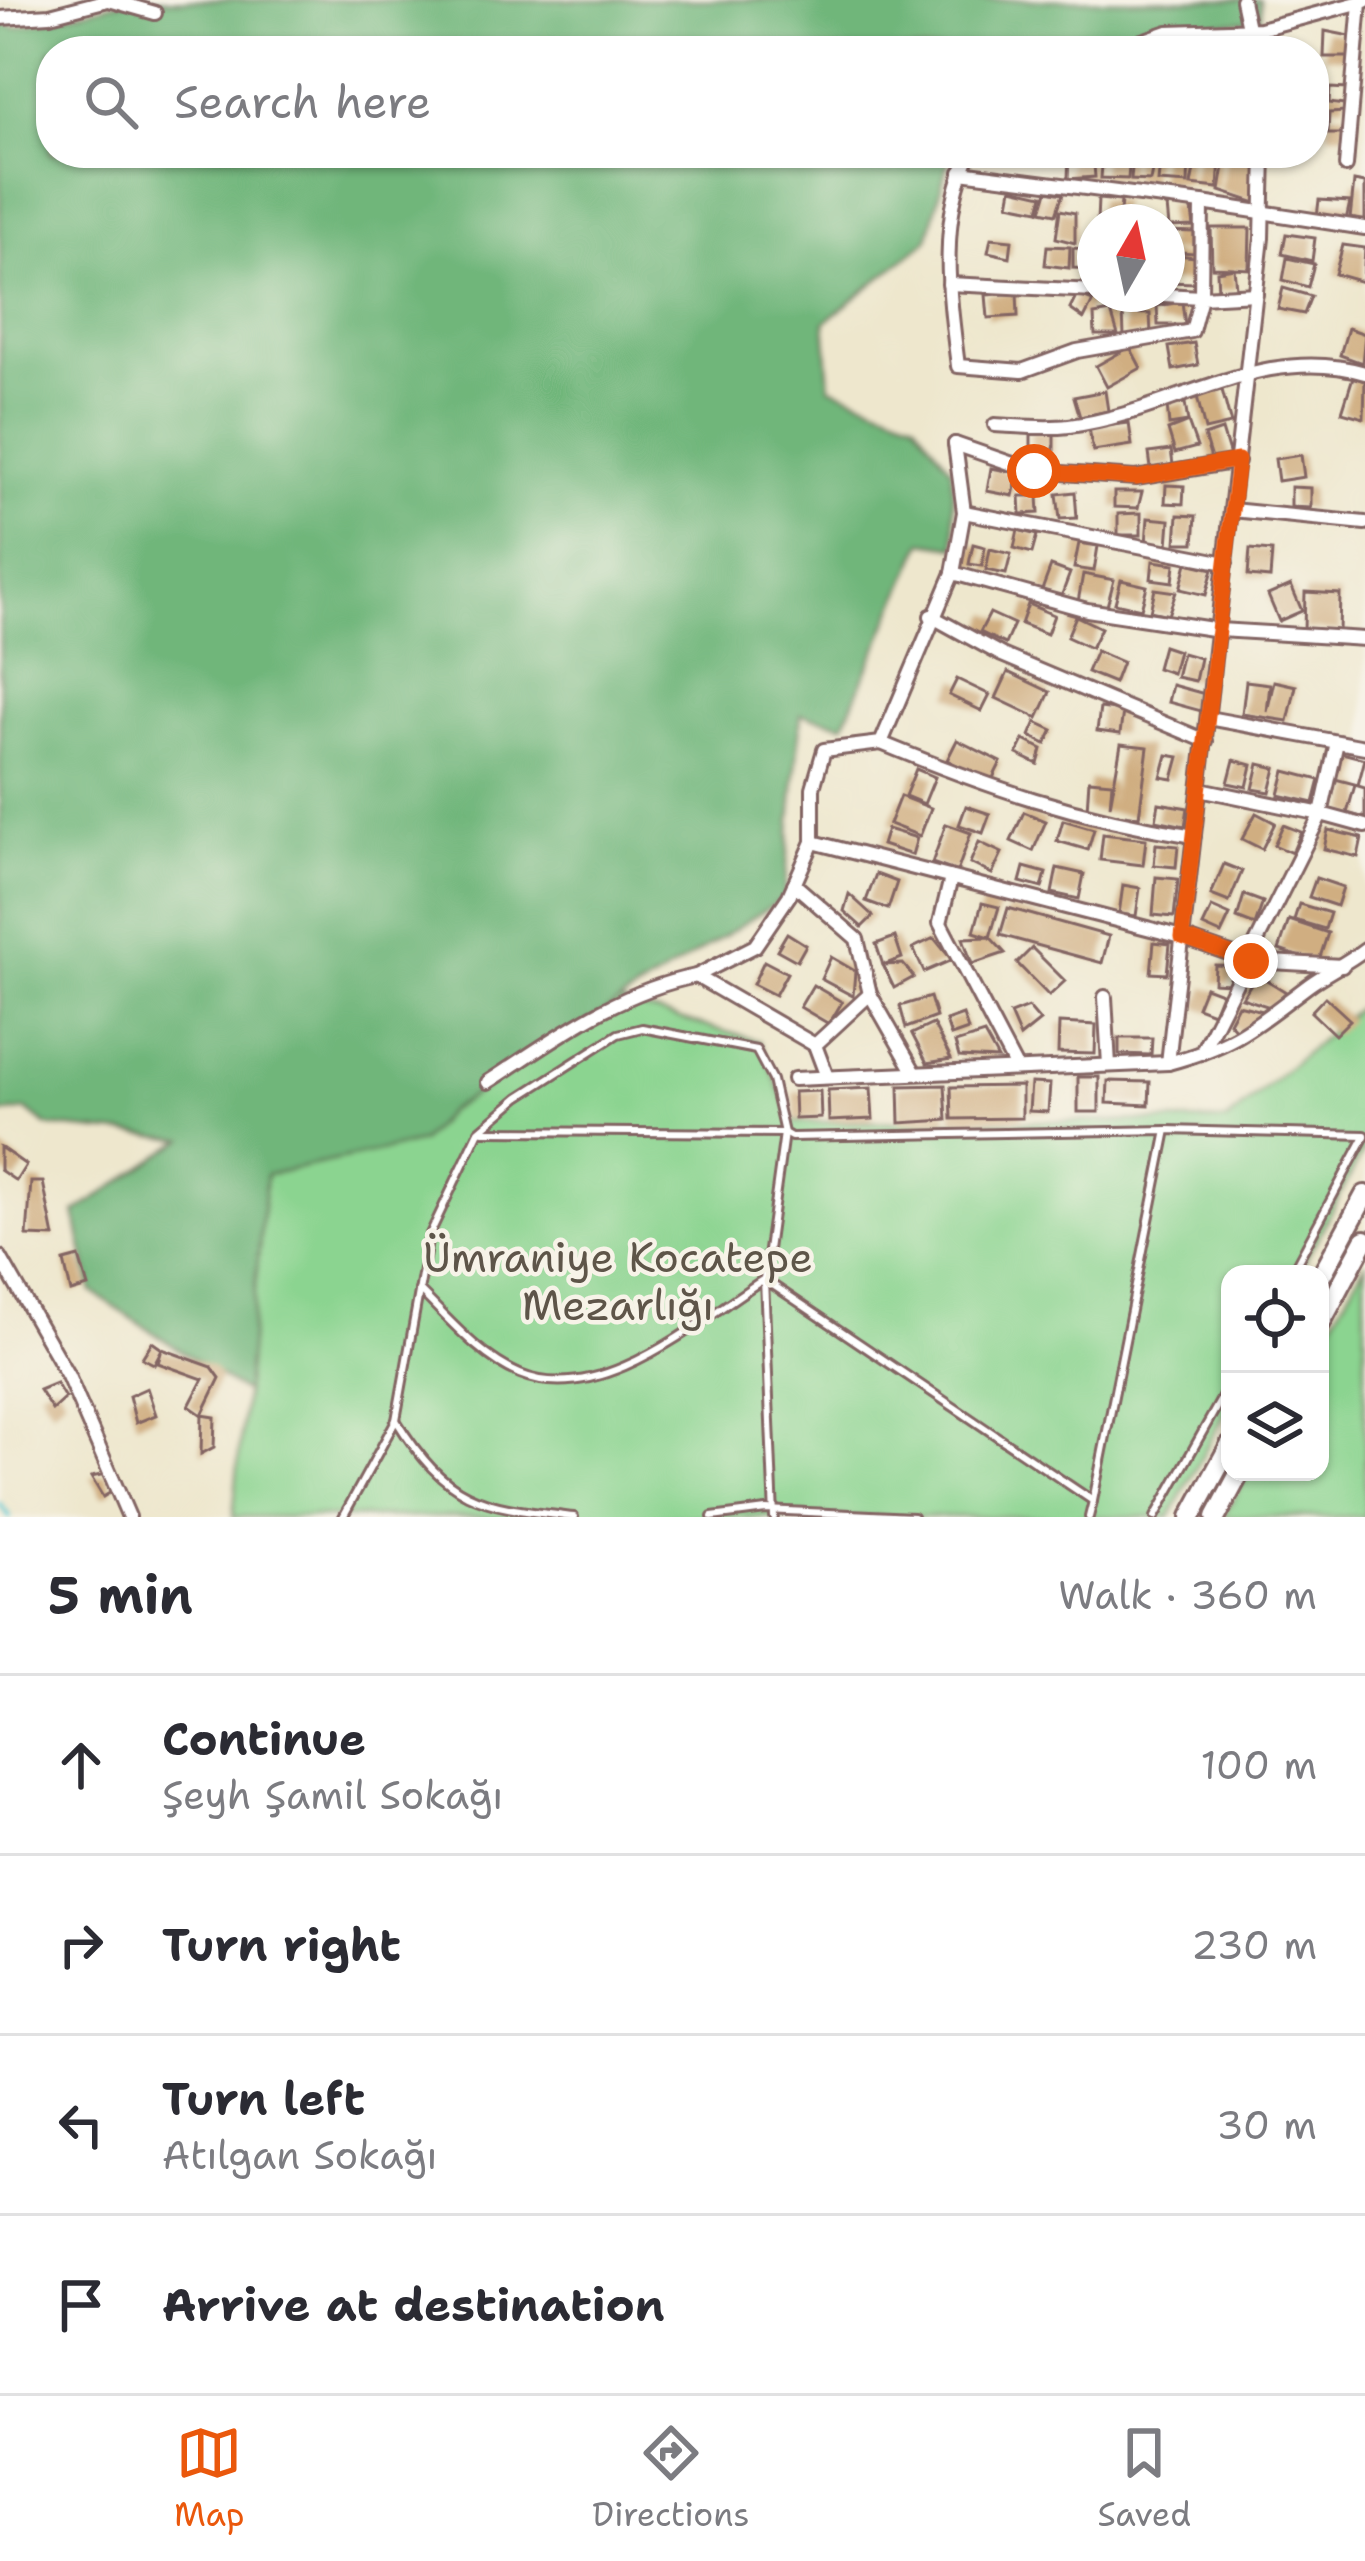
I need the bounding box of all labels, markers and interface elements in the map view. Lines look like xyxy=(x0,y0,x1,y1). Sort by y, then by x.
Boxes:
search box xyxy=(36,36,1329,168)
icon: search xyxy=(78,69,144,135)
text: Search here xyxy=(174,72,431,132)
north arrow xyxy=(1077,204,1185,312)
route start xyxy=(1007,444,1061,498)
route end xyxy=(1224,934,1278,988)
park label: Ümraniye Kocatepe Mezarlığı xyxy=(423,1229,813,1333)
map controls xyxy=(1221,1265,1329,1481)
button: locate xyxy=(1221,1265,1329,1373)
button: layers xyxy=(1221,1373,1329,1481)
text: 5 min xyxy=(48,1561,193,1629)
text: Walk · 360 m xyxy=(1058,1569,1317,1621)
text: Continue xyxy=(162,1709,366,1769)
icon: ahead xyxy=(48,1732,114,1798)
text: 100 m xyxy=(1201,1739,1317,1791)
text: Şeyh Şamil Sokağı xyxy=(162,1769,503,1821)
icon: right xyxy=(48,1912,114,1978)
text: Turn right xyxy=(162,1915,401,1975)
text: 230 m xyxy=(1191,1919,1317,1971)
text: Turn left xyxy=(162,2069,365,2129)
icon: left xyxy=(48,2092,114,2158)
text: 30 m xyxy=(1216,2099,1317,2151)
text: Atılgan Sokağı xyxy=(162,2129,437,2181)
icon: arrive xyxy=(48,2272,114,2338)
text: Arrive at destination xyxy=(162,2275,665,2335)
tab: Map xyxy=(174,2420,245,2537)
tab: Directions xyxy=(592,2420,750,2537)
tab: Saved xyxy=(1097,2420,1191,2537)

